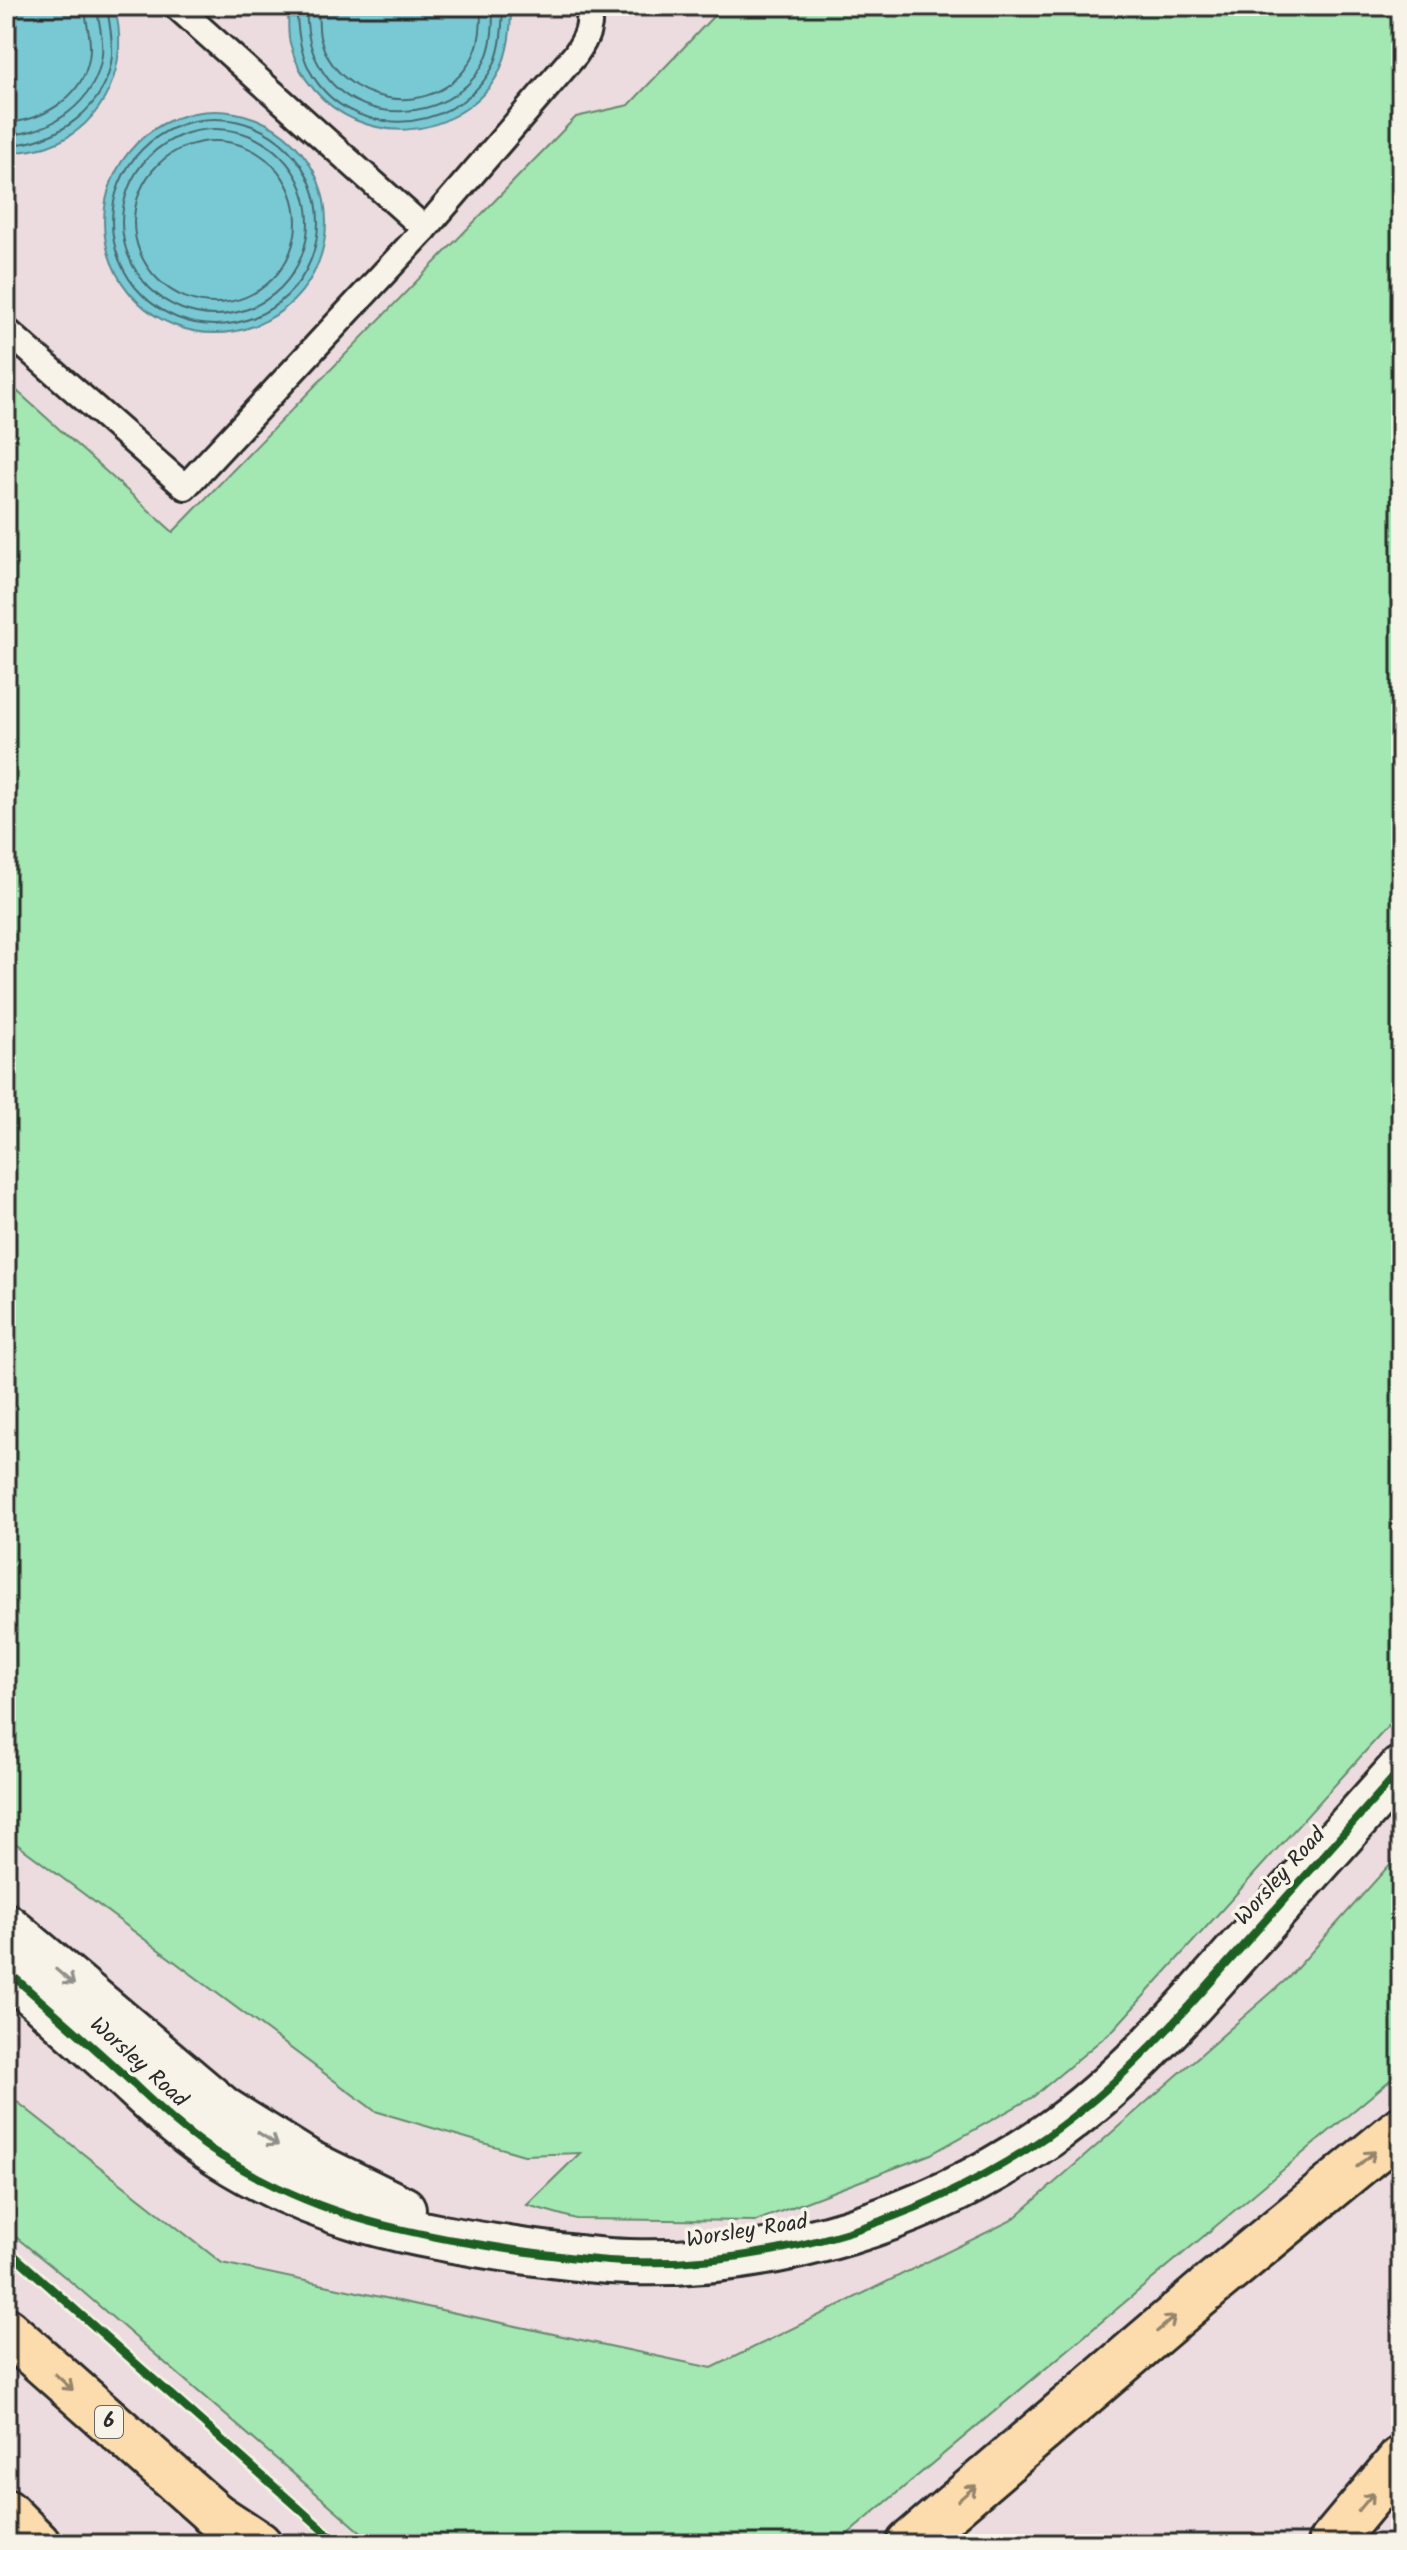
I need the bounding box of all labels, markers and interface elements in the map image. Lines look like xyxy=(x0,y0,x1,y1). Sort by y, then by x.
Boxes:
street label: Worsley Road xyxy=(1227,1819,1336,1934)
one-way arrow xyxy=(55,1968,75,1986)
street label: Worsley Road xyxy=(81,2009,196,2118)
one-way arrow xyxy=(256,2132,279,2148)
one-way arrow xyxy=(1355,2150,1376,2168)
street label: Worsley Road xyxy=(684,2205,811,2259)
one-way arrow xyxy=(1155,2315,1175,2333)
one-way arrow xyxy=(54,2373,74,2391)
road number: 6 xyxy=(95,2406,123,2438)
one-way arrow xyxy=(957,2484,977,2502)
one-way arrow xyxy=(1357,2492,1375,2512)

